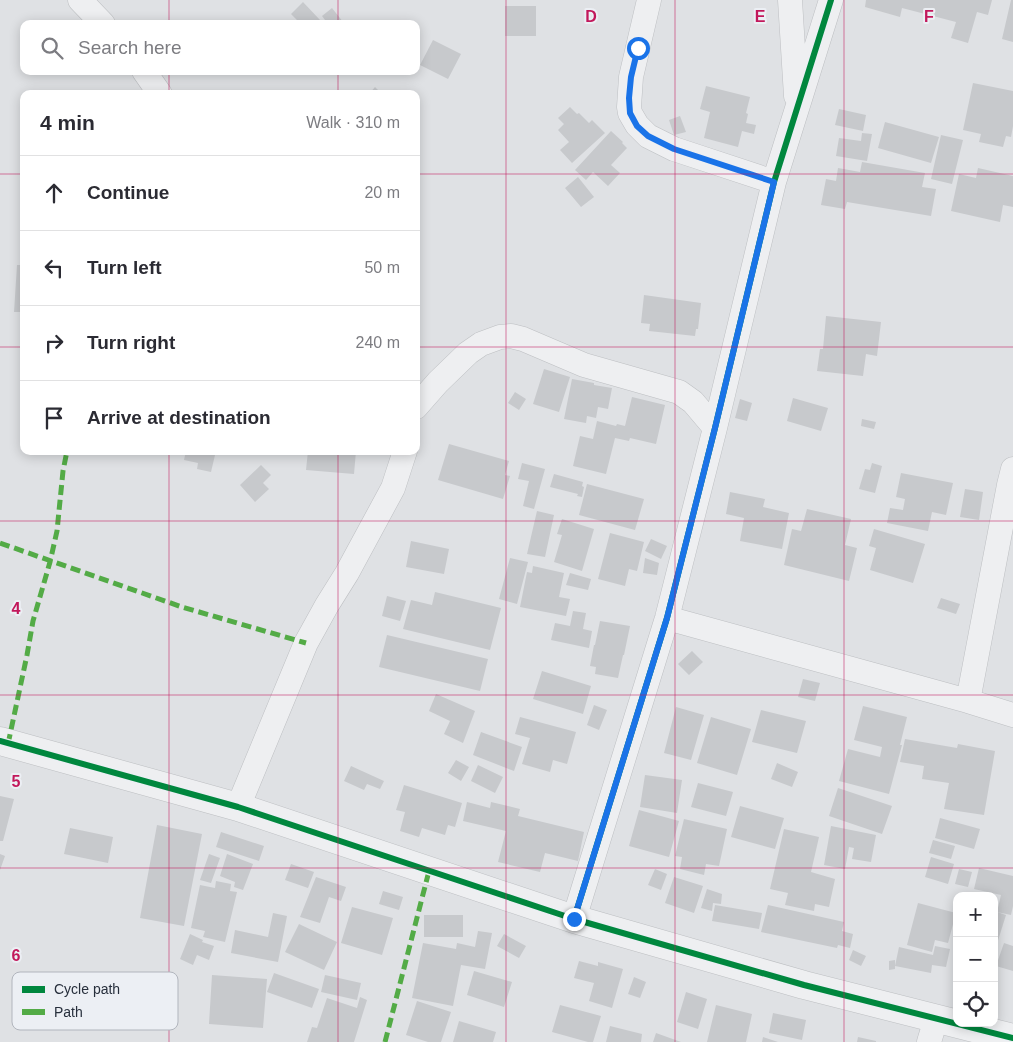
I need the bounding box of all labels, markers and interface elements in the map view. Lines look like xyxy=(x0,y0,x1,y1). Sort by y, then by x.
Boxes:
text: D xyxy=(585,8,597,25)
text: E xyxy=(755,8,766,25)
text: F xyxy=(924,8,934,25)
search box xyxy=(20,20,420,75)
icon: search xyxy=(38,34,66,62)
text: Search here xyxy=(78,37,182,58)
route start xyxy=(627,37,650,60)
text: 4 min xyxy=(40,111,95,134)
text: Walk · 310 m xyxy=(306,114,400,131)
icon: ahead xyxy=(40,179,68,207)
text: Continue xyxy=(87,182,169,203)
text: 20 m xyxy=(364,184,400,201)
icon: left xyxy=(40,254,68,282)
text: Turn left xyxy=(87,257,162,278)
text: 50 m xyxy=(364,259,400,276)
icon: right xyxy=(40,329,68,357)
text: Turn right xyxy=(87,332,175,353)
text: 240 m xyxy=(356,334,400,351)
icon: arrive xyxy=(40,404,68,432)
text: Arrive at destination xyxy=(87,407,271,428)
text: 4 xyxy=(12,600,21,617)
text: 5 xyxy=(12,773,21,790)
map controls xyxy=(953,892,998,1027)
button: + xyxy=(953,892,998,937)
route end xyxy=(563,908,586,931)
button: − xyxy=(953,937,998,982)
text: 6 xyxy=(12,947,21,964)
legend xyxy=(12,972,178,1030)
text: Cycle path xyxy=(54,981,120,997)
button: locate xyxy=(953,982,998,1027)
text: Path xyxy=(54,1004,83,1020)

